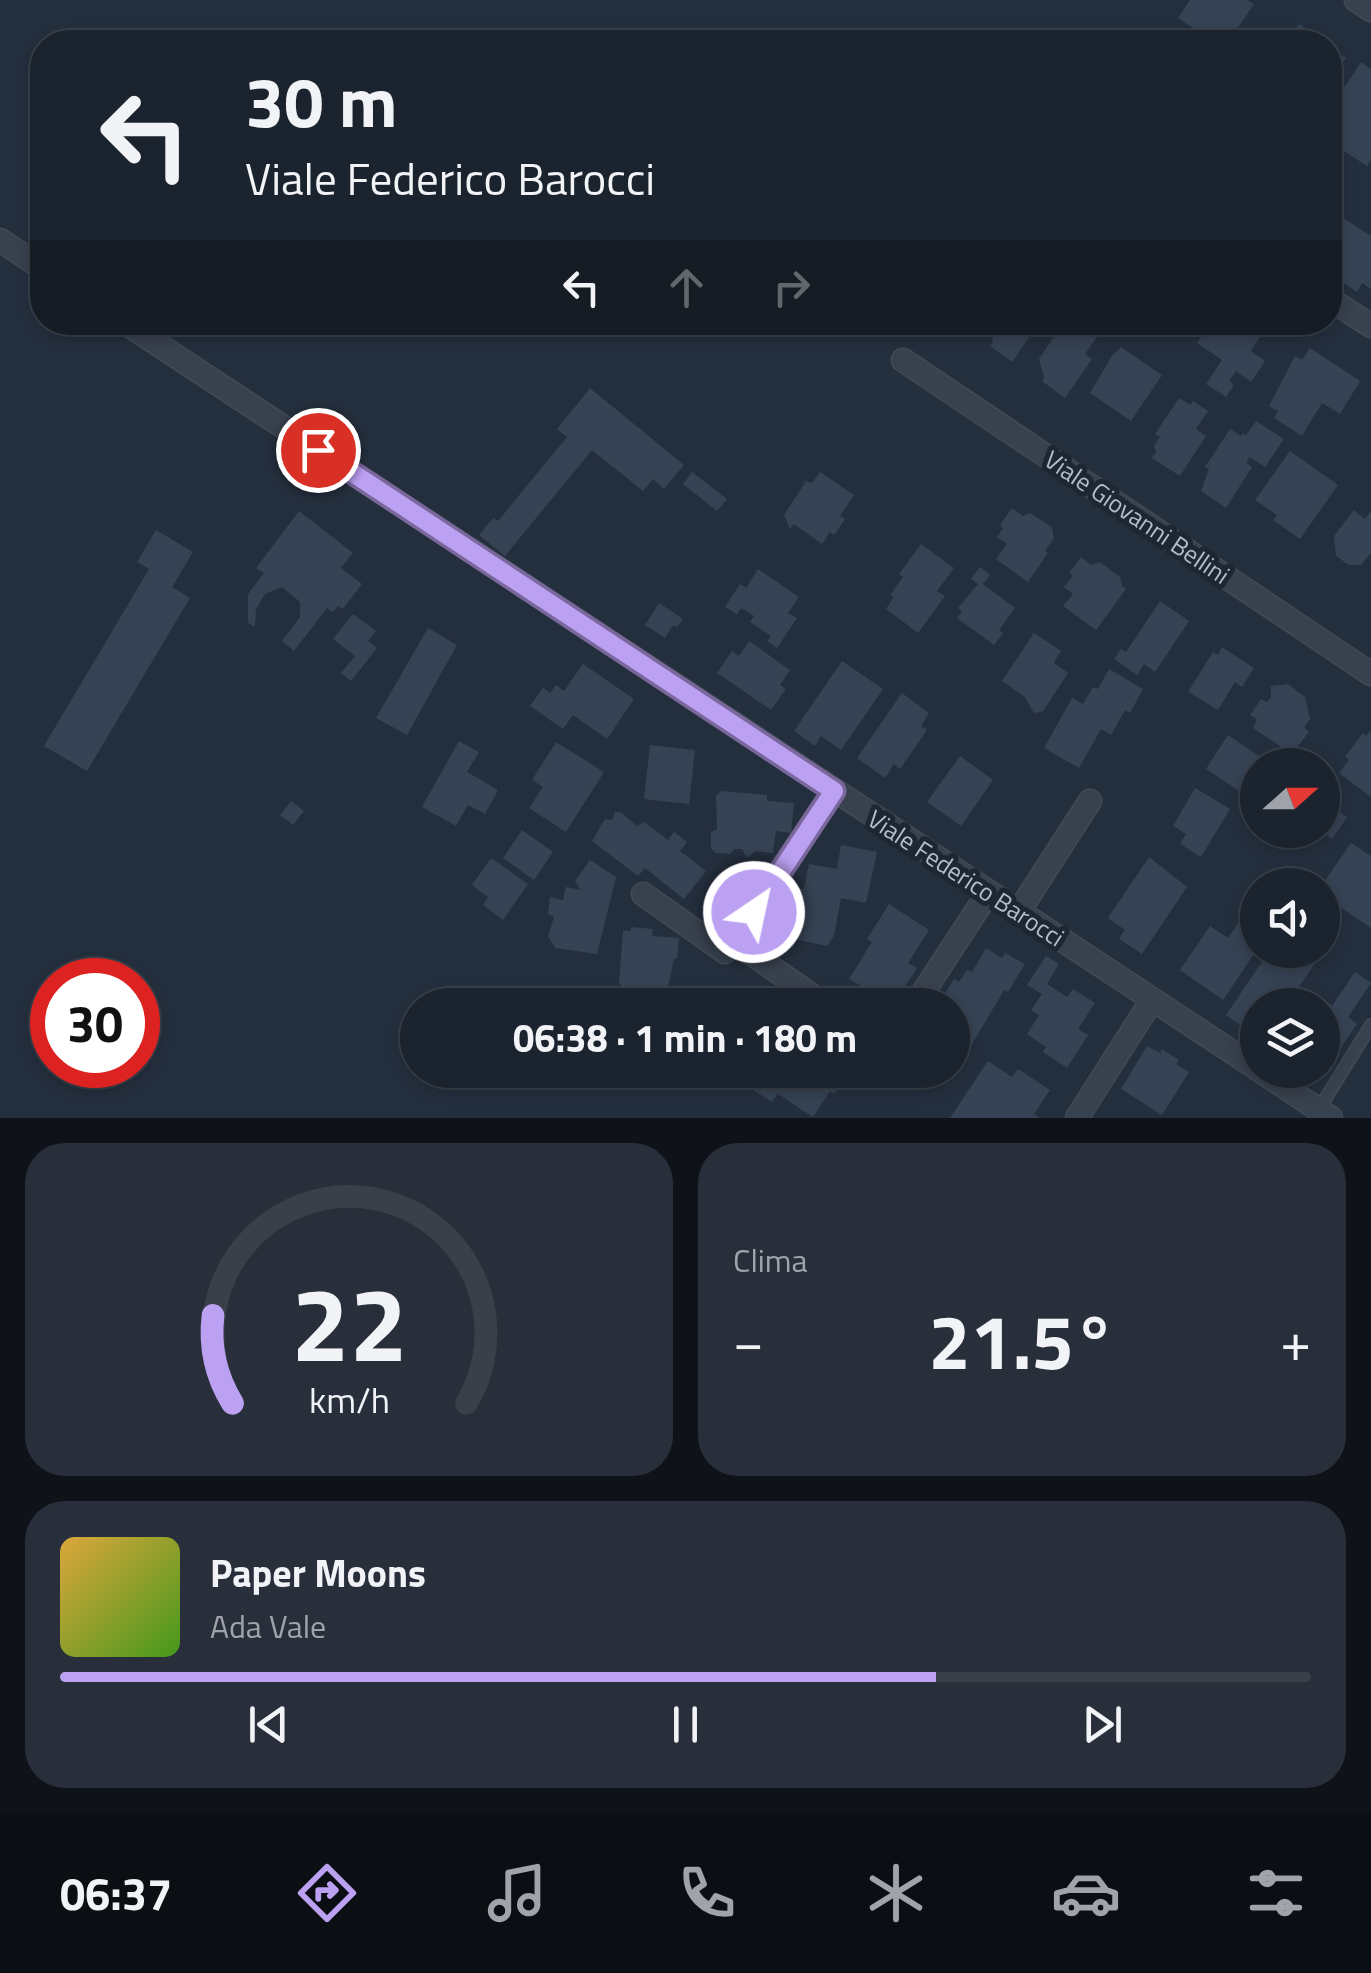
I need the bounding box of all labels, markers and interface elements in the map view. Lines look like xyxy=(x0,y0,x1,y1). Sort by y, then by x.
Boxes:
text: 30 m xyxy=(245,48,398,154)
icon: left xyxy=(80,70,210,200)
text: Viale Federico Barocci xyxy=(245,144,655,212)
icon: left xyxy=(554,260,609,315)
icon: ahead xyxy=(659,260,714,315)
icon: right xyxy=(764,260,819,315)
pin xyxy=(276,408,361,493)
icon: arrive xyxy=(291,423,346,478)
street label: Viale Giovanni Bellini xyxy=(1037,441,1237,593)
north arrow xyxy=(1240,748,1340,848)
map controls xyxy=(1240,748,1340,1088)
street label: Viale Federico Barocci xyxy=(860,800,1072,956)
position arrow xyxy=(702,860,806,964)
button: sound xyxy=(1240,868,1340,968)
speed limit sign: 30 xyxy=(30,958,160,1088)
button: layers xyxy=(1240,988,1340,1088)
text: 06:38 · 1 min · 180 m xyxy=(513,1009,857,1067)
text: Clima xyxy=(733,1236,808,1284)
text: 22 xyxy=(291,1243,407,1401)
text: 21.5° xyxy=(928,1284,1116,1398)
text: − xyxy=(733,1299,764,1382)
text: + xyxy=(1280,1299,1311,1382)
text: km/h xyxy=(309,1372,389,1427)
text: Paper Moons xyxy=(210,1544,426,1602)
text: Ada Vale xyxy=(210,1602,326,1650)
icon: previous xyxy=(241,1697,296,1752)
icon: pause xyxy=(658,1697,713,1752)
icon: next xyxy=(1075,1697,1130,1752)
icon: directions xyxy=(292,1858,362,1928)
icon: music xyxy=(482,1858,552,1928)
icon: phone xyxy=(672,1858,742,1928)
icon: climate xyxy=(861,1858,931,1928)
icon: car xyxy=(1051,1858,1121,1928)
icon: filters xyxy=(1241,1858,1311,1928)
text: 06:37 xyxy=(60,1859,172,1927)

